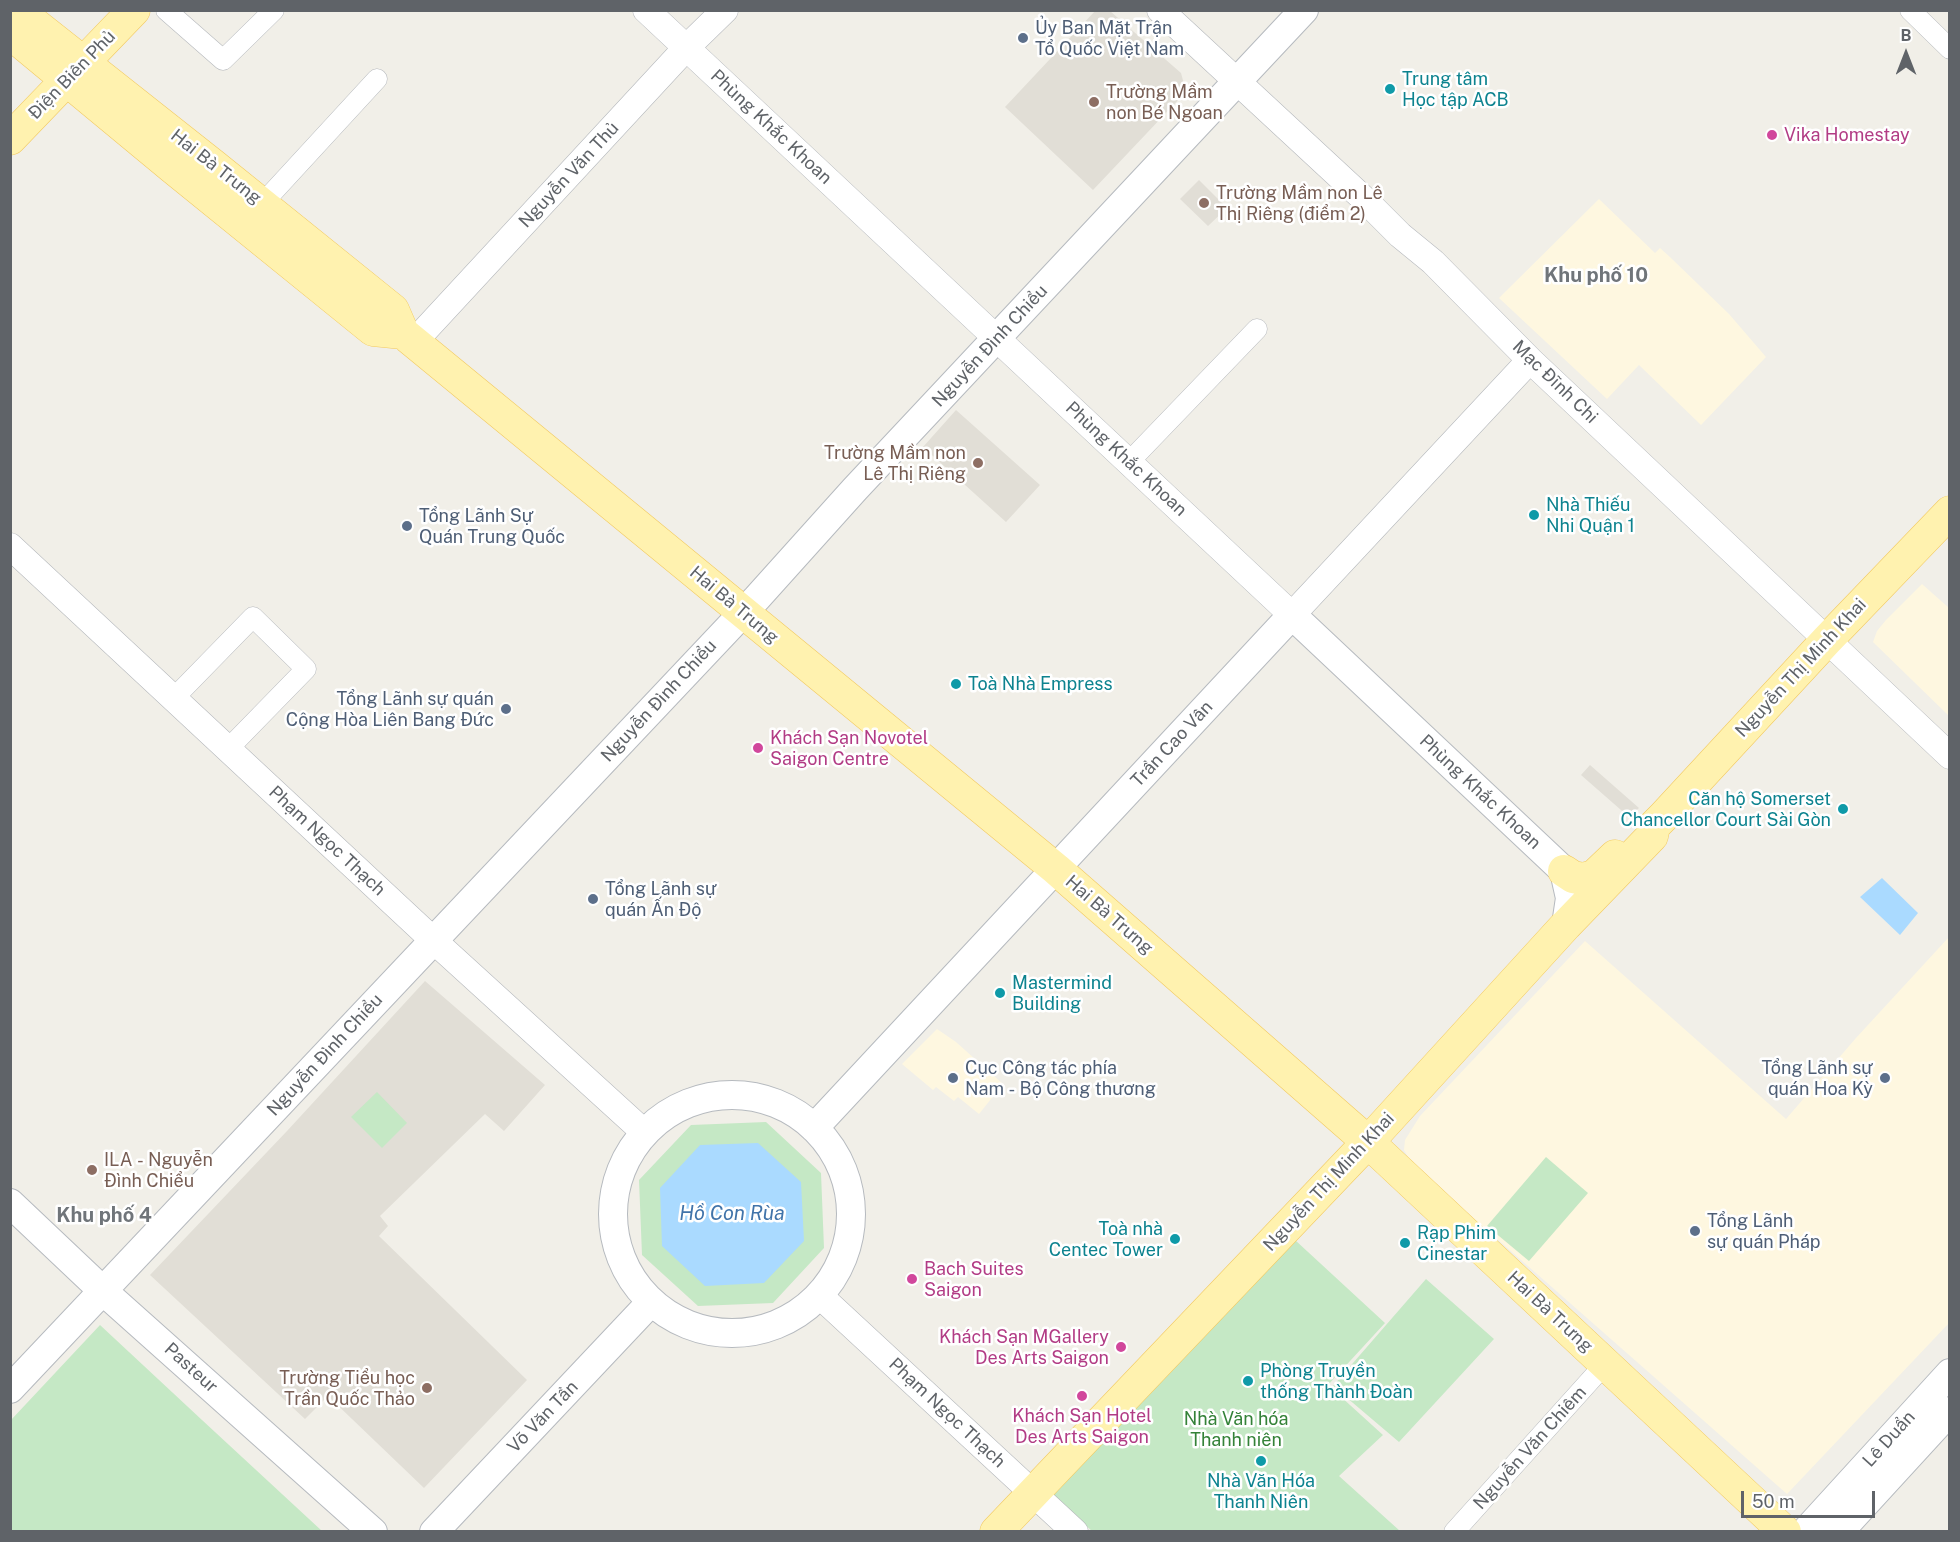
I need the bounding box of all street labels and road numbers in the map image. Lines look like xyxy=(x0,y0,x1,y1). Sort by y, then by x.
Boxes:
street label: Điện Biên Phủ xyxy=(24,26,120,124)
street label: Phùng Khắc Khoan xyxy=(706,65,836,189)
street label: Nguyễn Văn Thủ xyxy=(514,118,624,232)
street label: Hai Bà Trưng xyxy=(166,125,266,209)
street label: Nguyễn Đình Chiểu xyxy=(928,280,1052,412)
street label: Mạc Đĩnh Chi xyxy=(1508,336,1602,428)
street label: Phùng Khắc Khoan xyxy=(1061,397,1191,521)
street label: Hai Bà Trưng xyxy=(685,562,783,648)
street label: Nguyễn Thị Minh Khai xyxy=(1731,594,1871,742)
street label: Nguyễn Đình Chiểu xyxy=(597,635,721,767)
street label: Trần Cao Vân xyxy=(1127,696,1217,792)
street label: Phùng Khắc Khoan xyxy=(1415,730,1545,854)
street label: Phạm Ngọc Thạch xyxy=(264,781,390,901)
street label: Hai Bà Trưng xyxy=(1061,871,1157,959)
street label: Nguyễn Đình Chiểu xyxy=(263,989,387,1121)
street label: Nguyễn Thị Minh Khai xyxy=(1259,1108,1399,1256)
street label: Hai Bà Trưng xyxy=(1503,1267,1597,1357)
street label: Pasteur xyxy=(160,1338,222,1398)
street label: Phạm Ngọc Thạch xyxy=(884,1353,1010,1473)
street label: Võ Văn Tần xyxy=(503,1376,583,1458)
street label: Nguyễn Văn Chiêm xyxy=(1469,1382,1591,1514)
street label: Lê Duẩn xyxy=(1858,1407,1920,1471)

